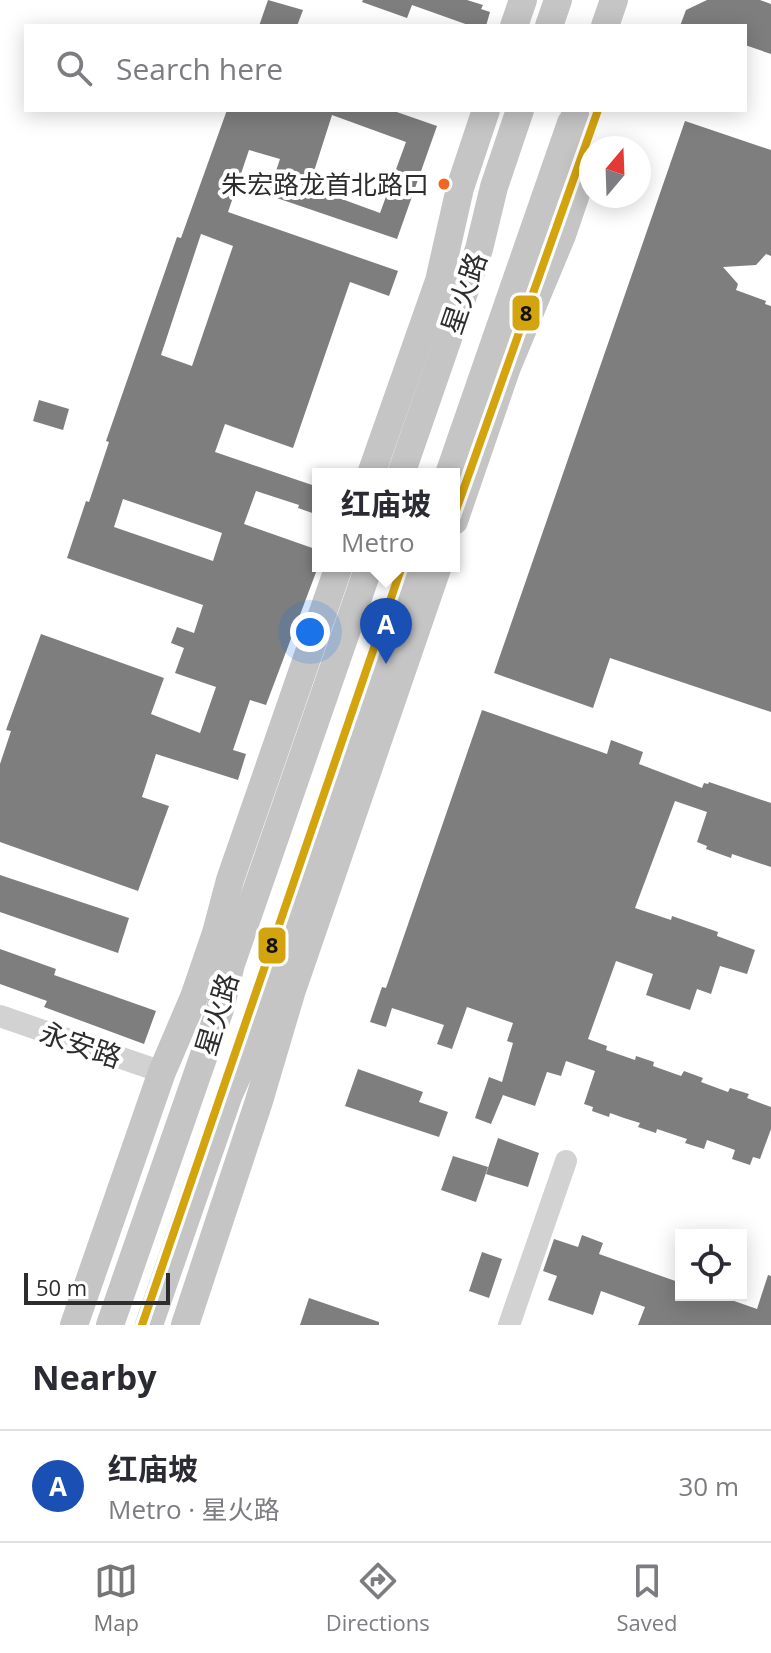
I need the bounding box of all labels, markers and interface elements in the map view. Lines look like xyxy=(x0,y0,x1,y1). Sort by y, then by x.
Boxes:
search box xyxy=(24,24,747,112)
icon: search xyxy=(52,46,96,90)
text: Search here xyxy=(116,48,283,89)
north arrow xyxy=(579,136,651,208)
place label: 朱宏路龙首北路口 xyxy=(221,166,429,202)
marker: 朱宏路龙首北路口 xyxy=(436,176,452,192)
street label: 星火路 xyxy=(431,247,495,339)
line badge: 8 xyxy=(511,294,541,332)
text: 8 xyxy=(520,297,532,327)
popup xyxy=(312,468,460,572)
text: 红庙坡 xyxy=(341,483,431,524)
text: Metro xyxy=(341,524,415,560)
pin: A xyxy=(360,598,412,664)
your location xyxy=(290,612,330,652)
line badge: 8 xyxy=(257,926,287,965)
text: 8 xyxy=(266,929,278,959)
street label: 星火路 xyxy=(186,968,246,1060)
street label: 永安路 xyxy=(35,1012,127,1076)
map controls xyxy=(675,1229,747,1301)
button: locate xyxy=(675,1229,747,1301)
scale bar xyxy=(24,1269,170,1305)
text: 50 m xyxy=(36,1272,87,1302)
text: Nearby xyxy=(32,1354,157,1400)
text: 红庙坡 xyxy=(108,1448,198,1489)
text: A xyxy=(49,1468,67,1504)
text: 30 m xyxy=(678,1468,739,1504)
text: Metro · 星火路 xyxy=(108,1491,280,1527)
tab: Map xyxy=(93,1559,139,1637)
tab: Directions xyxy=(326,1559,430,1637)
tab: Saved xyxy=(616,1559,678,1637)

